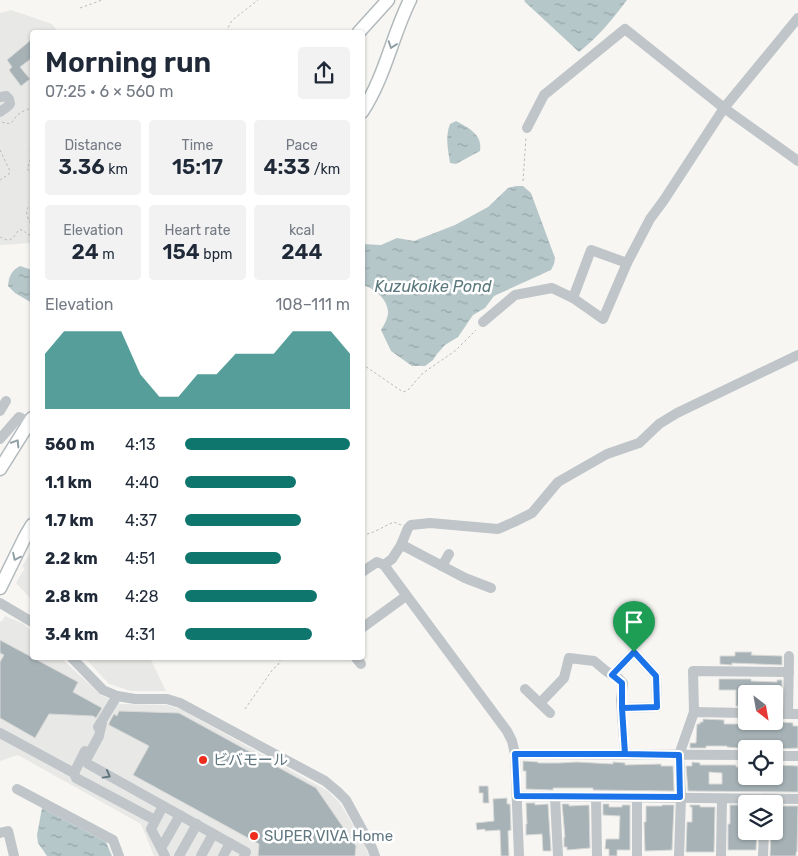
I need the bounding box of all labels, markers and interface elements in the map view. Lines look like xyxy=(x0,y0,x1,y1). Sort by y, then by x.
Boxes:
one-way arrow xyxy=(388,40,398,49)
text: Morning run xyxy=(45,46,211,79)
button: share xyxy=(298,47,350,99)
text: 07:25 · 6 × 560 m xyxy=(45,82,173,101)
text: Distance xyxy=(64,137,122,154)
text: Time xyxy=(182,137,213,154)
text: Pace xyxy=(286,137,318,154)
text: 3.36 xyxy=(58,154,105,179)
text: 15:17 xyxy=(172,154,223,179)
text: 4:33 xyxy=(263,154,310,179)
text: km xyxy=(105,161,128,178)
text: /km xyxy=(310,161,340,178)
text: Elevation xyxy=(63,222,123,239)
text: Heart rate xyxy=(165,222,230,239)
text: kcal xyxy=(289,222,315,239)
text: 24 xyxy=(72,239,99,264)
text: 154 xyxy=(163,239,200,264)
text: 244 xyxy=(281,239,322,264)
text: m xyxy=(99,246,115,263)
text: bpm xyxy=(200,246,232,263)
water label: Kuzukoike Pond xyxy=(375,277,492,296)
text: Elevation xyxy=(45,295,114,314)
text: 108–111 m xyxy=(276,295,350,314)
text: 560 m xyxy=(45,435,95,454)
text: 4:13 xyxy=(125,435,156,454)
one-way arrow xyxy=(10,440,19,449)
text: 1.1 km xyxy=(45,473,92,492)
text: 4:40 xyxy=(125,473,159,492)
text: 1.7 km xyxy=(45,511,94,530)
text: 4:37 xyxy=(125,511,157,530)
text: 2.2 km xyxy=(45,549,98,568)
text: 4:51 xyxy=(125,549,155,568)
one-way arrow xyxy=(12,551,22,560)
text: 2.8 km xyxy=(45,587,98,606)
text: 4:28 xyxy=(125,587,159,606)
pin xyxy=(613,601,655,652)
icon: arrive xyxy=(620,608,648,636)
text: 3.4 km xyxy=(45,625,98,644)
text: 4:31 xyxy=(125,625,155,644)
north arrow xyxy=(738,685,782,730)
map controls xyxy=(738,685,783,840)
button: locate xyxy=(738,740,783,785)
place label: ビバモール xyxy=(213,751,288,769)
marker: ビバモール xyxy=(197,754,209,766)
one-way arrow xyxy=(102,768,111,778)
button: layers xyxy=(738,795,783,840)
place label: SUPER VIVA Home xyxy=(264,827,393,845)
marker: SUPER VIVA Home xyxy=(248,830,260,842)

